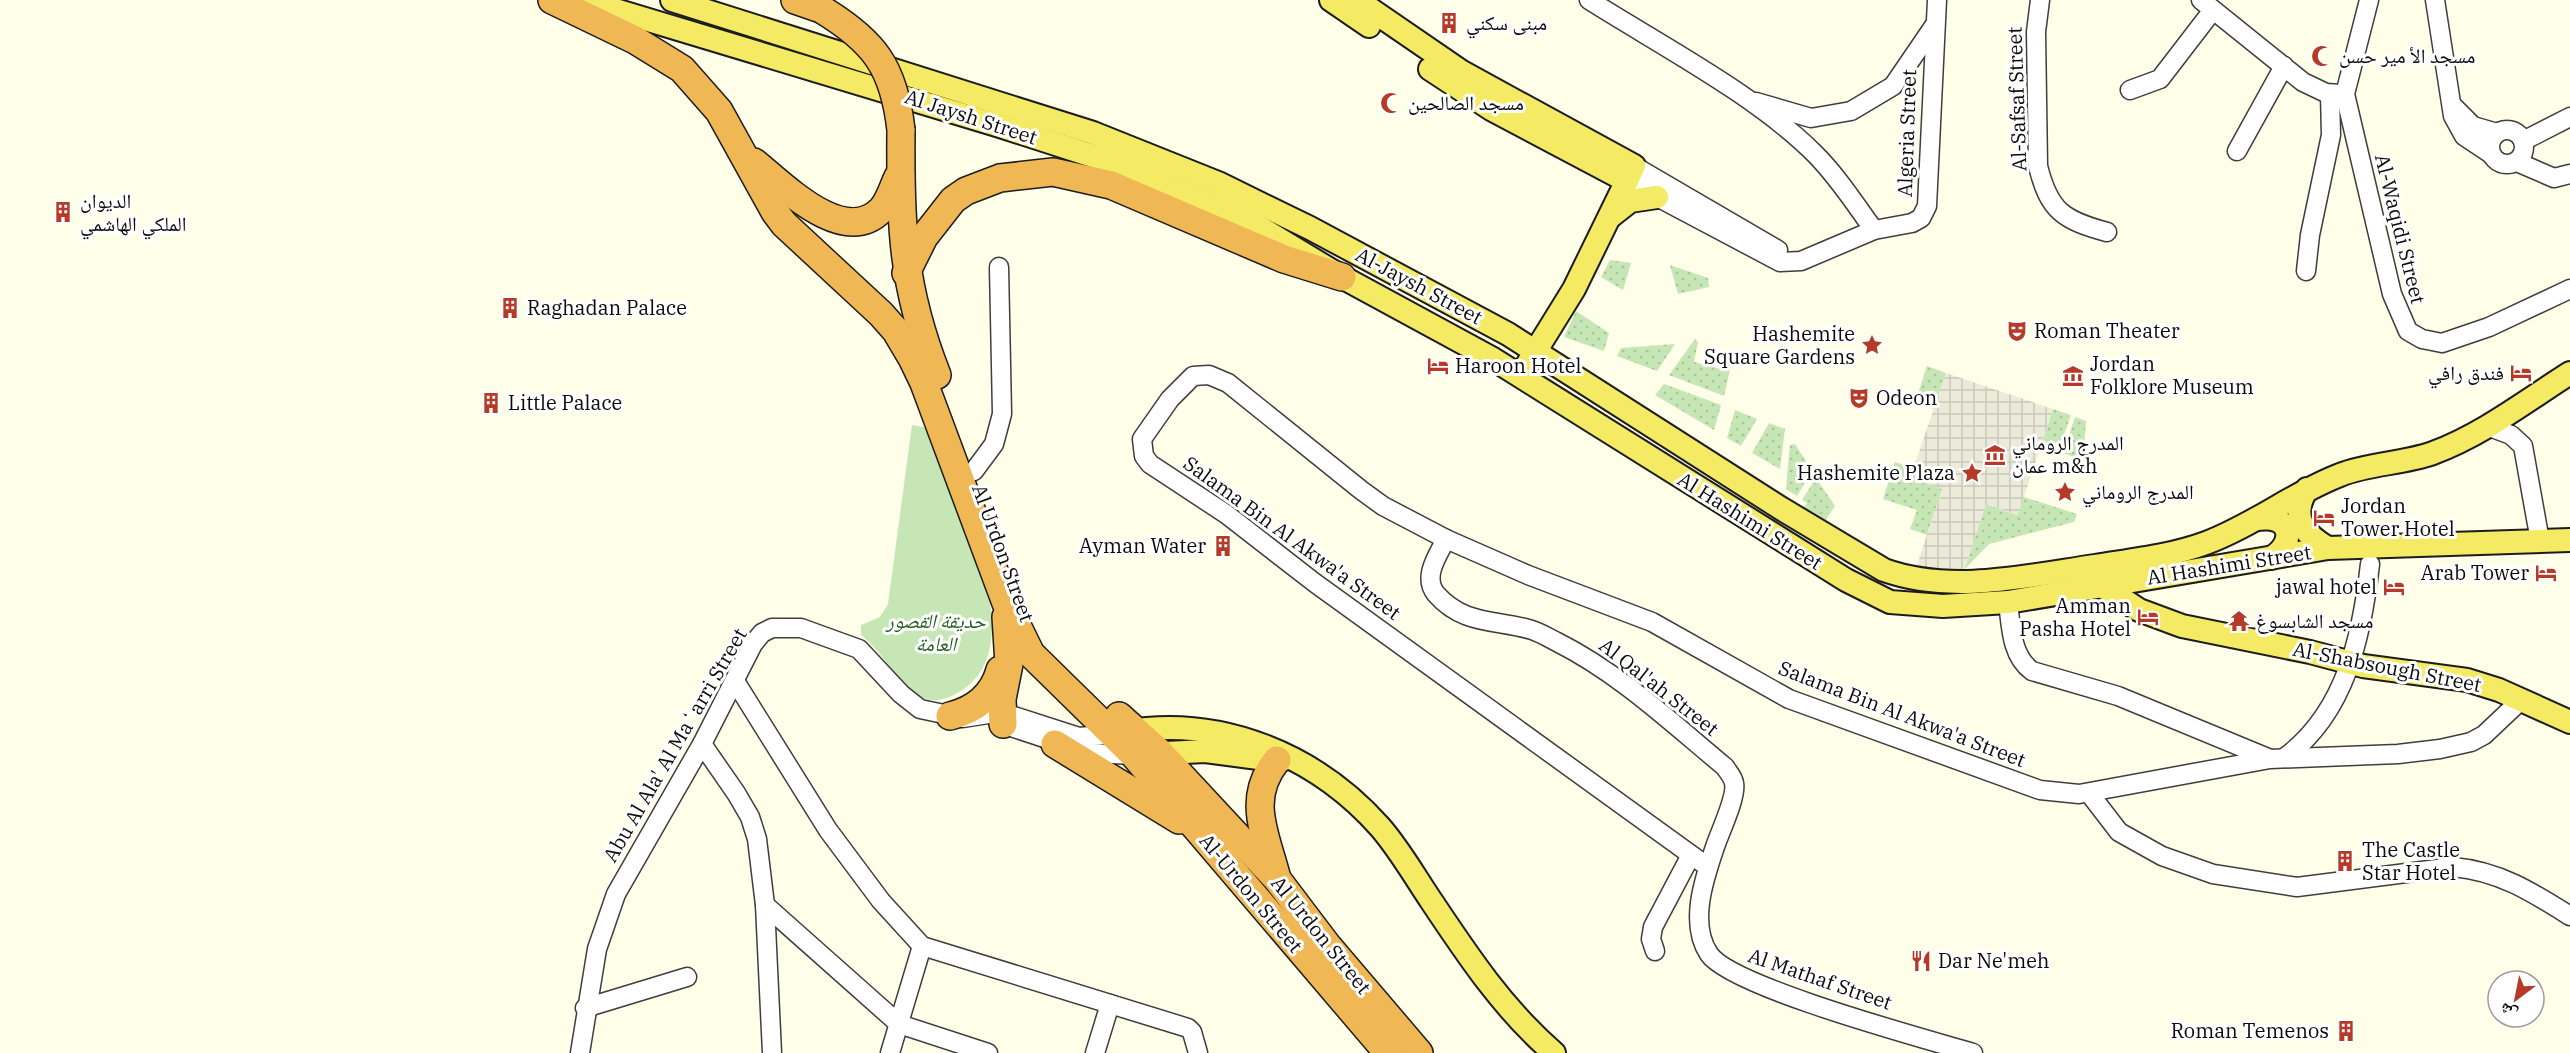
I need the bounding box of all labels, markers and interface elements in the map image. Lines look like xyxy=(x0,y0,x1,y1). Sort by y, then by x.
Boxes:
place label: مبنى سكني xyxy=(1466,9,1547,39)
building icon: مبنى سكني xyxy=(1437,11,1461,35)
street label: Al-Safsaf Street xyxy=(2000,26,2033,172)
place label: مسجد الأ مير حسن xyxy=(2339,42,2475,69)
mosque icon: مسجد الأ مير حسن xyxy=(2310,44,2334,68)
street label: Algeria Street xyxy=(1891,69,1922,197)
street label: Al Jaysh Street xyxy=(902,82,1041,151)
place label: مسجد الصالحين xyxy=(1408,89,1524,116)
mosque icon: مسجد الصالحين xyxy=(1379,91,1403,115)
street label: Al-Waqidi Street xyxy=(2369,151,2432,307)
place label: الديوان الملكي الهاشمي xyxy=(80,187,187,240)
building icon: الديوان الملكي الهاشمي xyxy=(51,200,75,224)
street label: Al-Jaysh Street xyxy=(1351,241,1487,330)
place label: Raghadan Palace xyxy=(527,294,687,321)
building icon: Raghadan Palace xyxy=(498,296,522,320)
place label: Roman Theater xyxy=(2034,317,2180,344)
theatre icon: Roman Theater xyxy=(2005,319,2029,343)
place label: Hashemite Square Gardens xyxy=(1704,320,1855,370)
place icon: Hashemite Square Gardens xyxy=(1860,333,1884,357)
place label: Jordan Folklore Museum xyxy=(2090,350,2254,400)
place label: Haroon Hotel xyxy=(1455,352,1582,379)
hotel icon: Haroon Hotel xyxy=(1426,354,1450,378)
place label: فندق رافي xyxy=(2428,359,2504,389)
hotel icon: فندق رافي xyxy=(2509,361,2533,385)
museum icon: Jordan Folklore Museum xyxy=(2061,364,2085,388)
place label: Odeon xyxy=(1876,384,1937,411)
theatre icon: Odeon xyxy=(1847,386,1871,410)
place label: Little Palace xyxy=(508,389,622,416)
building icon: Little Palace xyxy=(479,391,503,415)
place label: المدرج الروماني عمان m&h xyxy=(2012,429,2124,479)
museum icon: المدرج الروماني عمان m&h xyxy=(1983,443,2007,467)
street label: Salama Bin Al Akwa'a Street xyxy=(1178,450,1406,626)
place label: Hashemite Plaza xyxy=(1797,459,1955,486)
place icon: Hashemite Plaza xyxy=(1960,461,1984,485)
street label: Al Hashimi Street xyxy=(1673,465,1828,576)
place label: المدرج الروماني xyxy=(2082,478,2194,508)
street label: Al Urdon Street xyxy=(966,480,1041,625)
place icon: المدرج الروماني xyxy=(2053,480,2077,504)
place label: Jordan Tower Hotel xyxy=(2341,492,2455,542)
hotel icon: Jordan Tower Hotel xyxy=(2312,506,2336,530)
place label: Ayman Water xyxy=(1079,532,1206,559)
building icon: Ayman Water xyxy=(1211,534,1235,558)
street label: Al Hashimi Street xyxy=(2145,538,2313,591)
place label: Arab Tower xyxy=(2421,559,2529,586)
hotel icon: Arab Tower xyxy=(2534,561,2558,585)
place label: jawal hotel xyxy=(2275,573,2377,600)
hotel icon: jawal hotel xyxy=(2382,575,2406,599)
place label: Amman Pasha Hotel xyxy=(2019,592,2131,642)
hotel icon: Amman Pasha Hotel xyxy=(2136,605,2160,629)
park label: حديقة القصور العامة xyxy=(884,607,986,657)
place label: مسجد الشابسوغ xyxy=(2256,607,2373,634)
temple icon: مسجد الشابسوغ xyxy=(2227,609,2251,633)
street label: Abu Al Ala' Al Maʻarri Street xyxy=(596,623,753,867)
street label: Al Qal'ah Street xyxy=(1594,632,1725,742)
street label: Al-Shabsough Street xyxy=(2291,635,2484,698)
street label: Salama Bin Al Akwa'a Street xyxy=(1775,654,2030,773)
street label: Al-Urdon Street xyxy=(1194,827,1309,958)
place label: The Castle Star Hotel xyxy=(2362,836,2460,886)
building icon: The Castle Star Hotel xyxy=(2333,849,2357,873)
street label: Al Urdon Street xyxy=(1265,870,1377,999)
street label: Al Mathaf Street xyxy=(1745,941,1896,1016)
place label: Dar Ne'meh xyxy=(1938,947,2049,974)
restaurant icon: Dar Ne'meh xyxy=(1909,949,1933,973)
north arrow xyxy=(2486,969,2546,1029)
text: ش xyxy=(2496,999,2521,1025)
place label: Roman Temenos xyxy=(2171,1017,2329,1044)
building icon: Roman Temenos xyxy=(2334,1019,2358,1043)

